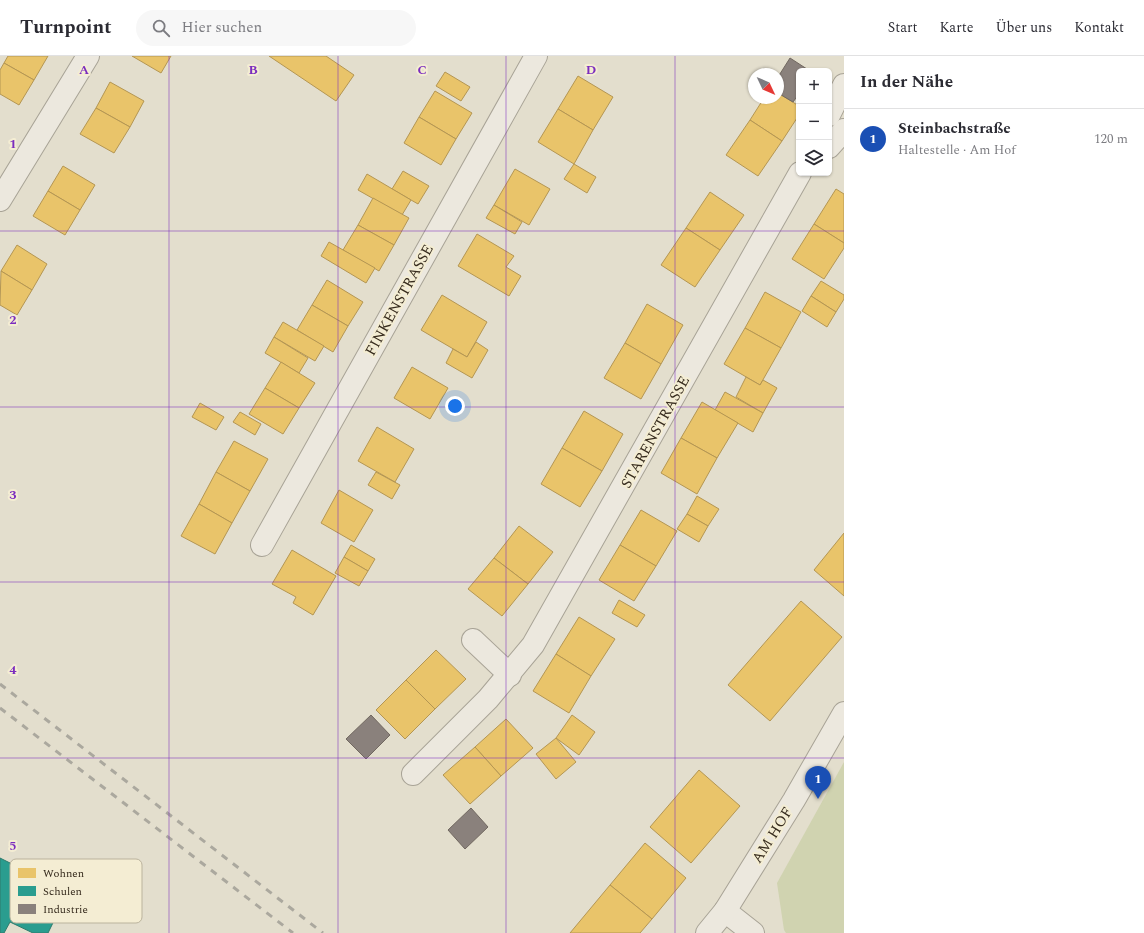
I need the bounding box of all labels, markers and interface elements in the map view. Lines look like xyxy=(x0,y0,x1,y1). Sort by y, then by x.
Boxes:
search box xyxy=(136,10,416,46)
text: Turnpoint xyxy=(20,13,112,42)
text: Hier suchen xyxy=(182,16,262,39)
icon: search xyxy=(150,17,172,39)
text: Start xyxy=(888,17,918,38)
text: Karte xyxy=(940,17,973,38)
text: Über uns xyxy=(995,17,1052,38)
text: Kontakt xyxy=(1074,17,1124,38)
text: A xyxy=(79,60,89,80)
text: B xyxy=(248,60,258,80)
text: C xyxy=(417,60,427,80)
text: D xyxy=(586,60,596,80)
north arrow xyxy=(748,68,784,104)
map controls xyxy=(796,68,832,176)
button: + xyxy=(796,68,832,104)
text: In der Nähe xyxy=(860,69,953,95)
button: − xyxy=(796,104,832,140)
text: Steinbachstraße xyxy=(898,117,1011,140)
text: 1 xyxy=(869,129,877,149)
text: 120 m xyxy=(1094,129,1128,149)
text: 1 xyxy=(9,134,17,154)
button: layers xyxy=(796,140,832,176)
text: Haltestelle · Am Hof xyxy=(898,140,1016,160)
street label: FINKENSTRASSE xyxy=(359,240,440,360)
text: 2 xyxy=(9,310,17,330)
street label: STARENSTRASSE xyxy=(615,372,696,493)
your location xyxy=(445,396,465,416)
text: 3 xyxy=(9,485,17,505)
text: 4 xyxy=(9,660,17,680)
pin: 1 xyxy=(805,766,831,799)
street label: AM HOF xyxy=(746,803,799,868)
text: 5 xyxy=(9,836,17,856)
legend xyxy=(10,859,142,923)
text: Wohnen xyxy=(43,865,84,882)
text: Schulen xyxy=(43,883,82,900)
text: Industrie xyxy=(43,901,88,918)

